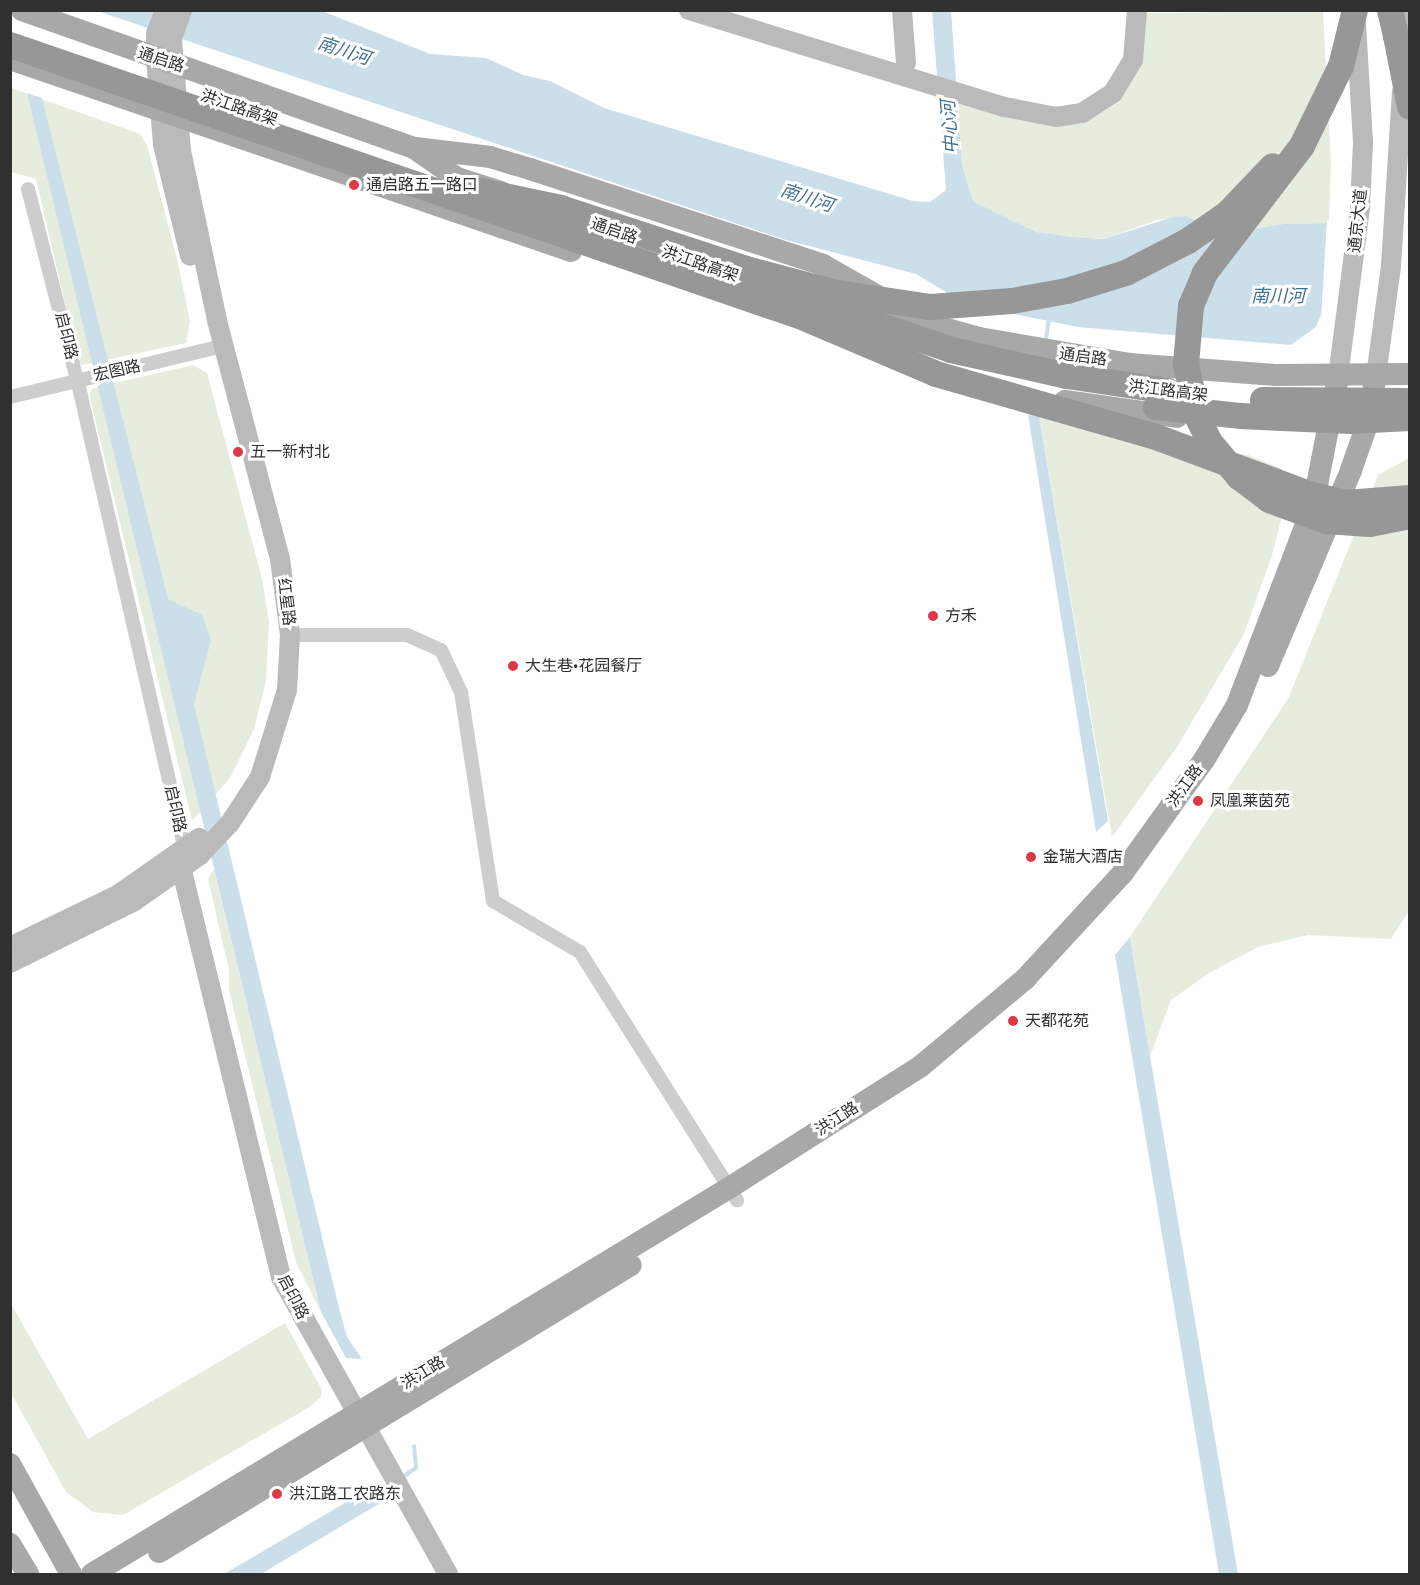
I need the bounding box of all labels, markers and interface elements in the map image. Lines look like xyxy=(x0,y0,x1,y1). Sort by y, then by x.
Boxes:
water label: 南川河 xyxy=(315,32,373,70)
street label: 通启路 xyxy=(135,43,187,77)
street label: 洪江路高架 xyxy=(198,86,280,130)
water label: 中心河 xyxy=(937,99,963,155)
place label: 通启路五一路口 xyxy=(366,175,478,195)
marker: 通启路五一路口 xyxy=(347,178,361,192)
water label: 南川河 xyxy=(778,179,836,217)
street label: 通京大道 xyxy=(1345,188,1371,254)
street label: 通启路 xyxy=(588,214,640,248)
street label: 洪江路高架 xyxy=(659,242,741,286)
water label: 南川河 xyxy=(1251,285,1305,307)
street label: 启印路 xyxy=(51,310,81,362)
street label: 通启路 xyxy=(1058,344,1108,370)
street label: 宏图路 xyxy=(91,356,143,386)
street label: 洪江路高架 xyxy=(1127,377,1209,405)
place label: 五一新村北 xyxy=(250,442,330,462)
marker: 五一新村北 xyxy=(231,445,245,459)
street label: 红星路 xyxy=(274,577,298,627)
place label: 方禾 xyxy=(945,606,977,626)
marker: 方禾 xyxy=(926,609,940,623)
place label: 大生巷·花园餐厅 xyxy=(525,656,642,676)
marker: 大生巷·花园餐厅 xyxy=(506,659,520,673)
street label: 洪江路 xyxy=(1163,761,1207,811)
street label: 启印路 xyxy=(160,783,190,835)
place label: 凤凰莱茵苑 xyxy=(1210,791,1290,811)
marker: 凤凰莱茵苑 xyxy=(1191,794,1205,808)
place label: 金瑞大酒店 xyxy=(1043,847,1123,867)
marker: 金瑞大酒店 xyxy=(1024,850,1038,864)
place label: 天都花苑 xyxy=(1025,1011,1089,1031)
marker: 天都花苑 xyxy=(1006,1014,1020,1028)
street label: 洪江路 xyxy=(812,1098,862,1140)
street label: 启印路 xyxy=(274,1271,312,1323)
street label: 洪江路 xyxy=(397,1352,449,1394)
place label: 洪江路工农路东 xyxy=(289,1484,401,1504)
marker: 洪江路工农路东 xyxy=(270,1487,284,1501)

